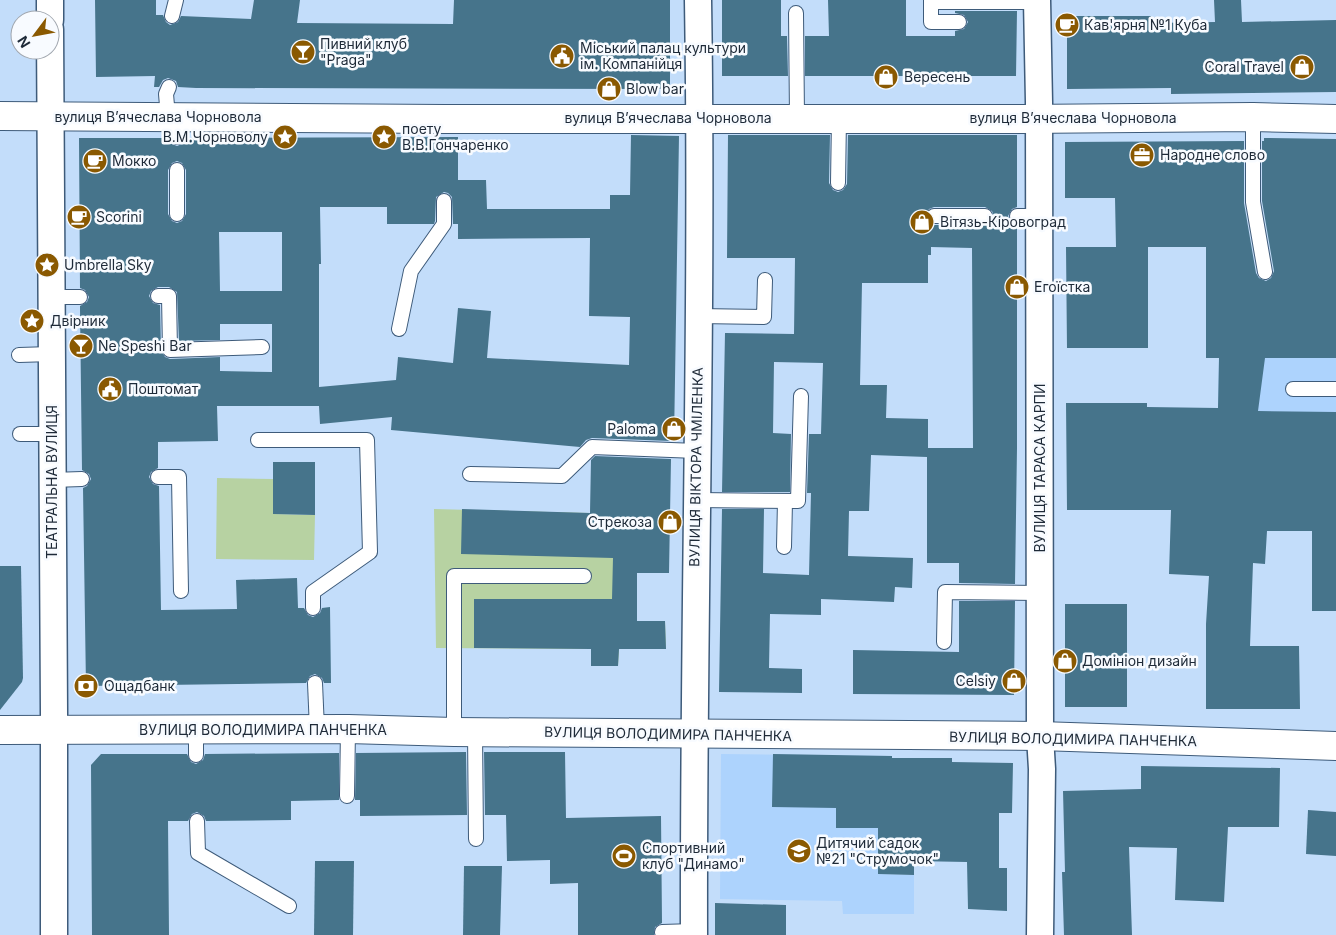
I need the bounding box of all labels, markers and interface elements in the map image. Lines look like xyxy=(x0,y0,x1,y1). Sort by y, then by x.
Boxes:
north arrow xyxy=(10,10,60,60)
cafe icon: Кав'ярня №1 Куба xyxy=(1054,12,1080,38)
place label: Кав'ярня №1 Куба xyxy=(1084,16,1207,33)
text: N xyxy=(14,33,34,51)
place label: Пивний клуб "Praga" xyxy=(320,35,407,68)
bar icon: Пивний клуб "Praga" xyxy=(290,39,316,65)
place label: Міський палац культури ім. Компанійця xyxy=(580,39,746,72)
public building icon: Міський палац культури ім. Компанійця xyxy=(549,43,575,69)
shop icon: Coral Travel xyxy=(1289,54,1315,80)
place label: Coral Travel xyxy=(1205,58,1284,75)
shop icon: Вересень xyxy=(873,64,899,90)
place label: Вересень xyxy=(904,68,970,85)
shop icon: Blow bar xyxy=(596,76,622,102)
place label: Blow bar xyxy=(626,80,684,97)
street label: вулиця Вʼячеслава Чорновола xyxy=(54,108,262,125)
street label: вулиця Вʼячеслава Чорновола xyxy=(564,109,772,126)
street label: вулиця Вʼячеслава Чорновола xyxy=(969,109,1177,126)
place label: поету В.В.Гончаренко xyxy=(402,120,509,153)
place icon: В.М.Чорноволу xyxy=(272,124,298,150)
place icon: поету В.В.Гончаренко xyxy=(371,124,397,150)
place label: В.М.Чорноволу xyxy=(163,128,268,145)
office icon: Народне слово xyxy=(1129,142,1155,168)
place label: Народне слово xyxy=(1160,146,1265,163)
cafe icon: Мокко xyxy=(82,148,108,174)
place label: Мокко xyxy=(112,152,156,169)
cafe icon: Scorini xyxy=(66,204,92,230)
place label: Scorini xyxy=(96,208,142,225)
shop icon: Вітязь-Кіровоград xyxy=(909,209,935,235)
place label: Вітязь-Кіровоград xyxy=(940,213,1066,230)
place icon: Umbrella Sky xyxy=(34,252,60,278)
place label: Umbrella Sky xyxy=(64,256,152,273)
shop icon: Егоїстка xyxy=(1004,274,1030,300)
place label: Егоїстка xyxy=(1034,278,1090,295)
place icon: Двірник xyxy=(19,308,45,334)
place label: Двірник xyxy=(50,312,106,329)
bar icon: Ne Speshi Bar xyxy=(68,333,94,359)
place label: Ne Speshi Bar xyxy=(98,337,192,354)
street label: ВУЛИЦЯ ВІКТОРА ЧМІЛЕНКА xyxy=(685,367,706,567)
public building icon: Поштомат xyxy=(97,376,123,402)
place label: Поштомат xyxy=(128,380,199,397)
street label: ВУЛИЦЯ ТАРАСА КАРПИ xyxy=(1031,383,1048,553)
street label: ТЕАТРАЛЬНА ВУЛИЦЯ xyxy=(43,405,60,559)
shop icon: Paloma xyxy=(661,416,687,442)
place label: Paloma xyxy=(607,420,656,437)
shop icon: Стрекоза xyxy=(657,509,683,535)
place label: Стрекоза xyxy=(588,513,652,530)
shop icon: Домініон дизайн xyxy=(1052,648,1078,674)
place label: Домініон дизайн xyxy=(1082,652,1197,669)
shop icon: Celsiy xyxy=(1001,668,1027,694)
place label: Celsiy xyxy=(956,672,996,689)
bank icon: Ощадбанк xyxy=(73,673,99,699)
place label: Ощадбанк xyxy=(104,677,176,694)
street label: ВУЛИЦЯ ВОЛОДИМИРА ПАНЧЕНКА xyxy=(139,721,387,738)
street label: ВУЛИЦЯ ВОЛОДИМИРА ПАНЧЕНКА xyxy=(544,723,792,744)
street label: ВУЛИЦЯ ВОЛОДИМИРА ПАНЧЕНКА xyxy=(949,728,1197,749)
place label: Дитячий садок №21 "Струмочок" xyxy=(816,834,939,867)
school or university icon: Дитячий садок №21 "Струмочок" xyxy=(786,838,812,864)
place label: Спортивний клуб "Динамо" xyxy=(642,839,745,872)
sports icon: Спортивний клуб "Динамо" xyxy=(611,843,637,869)

